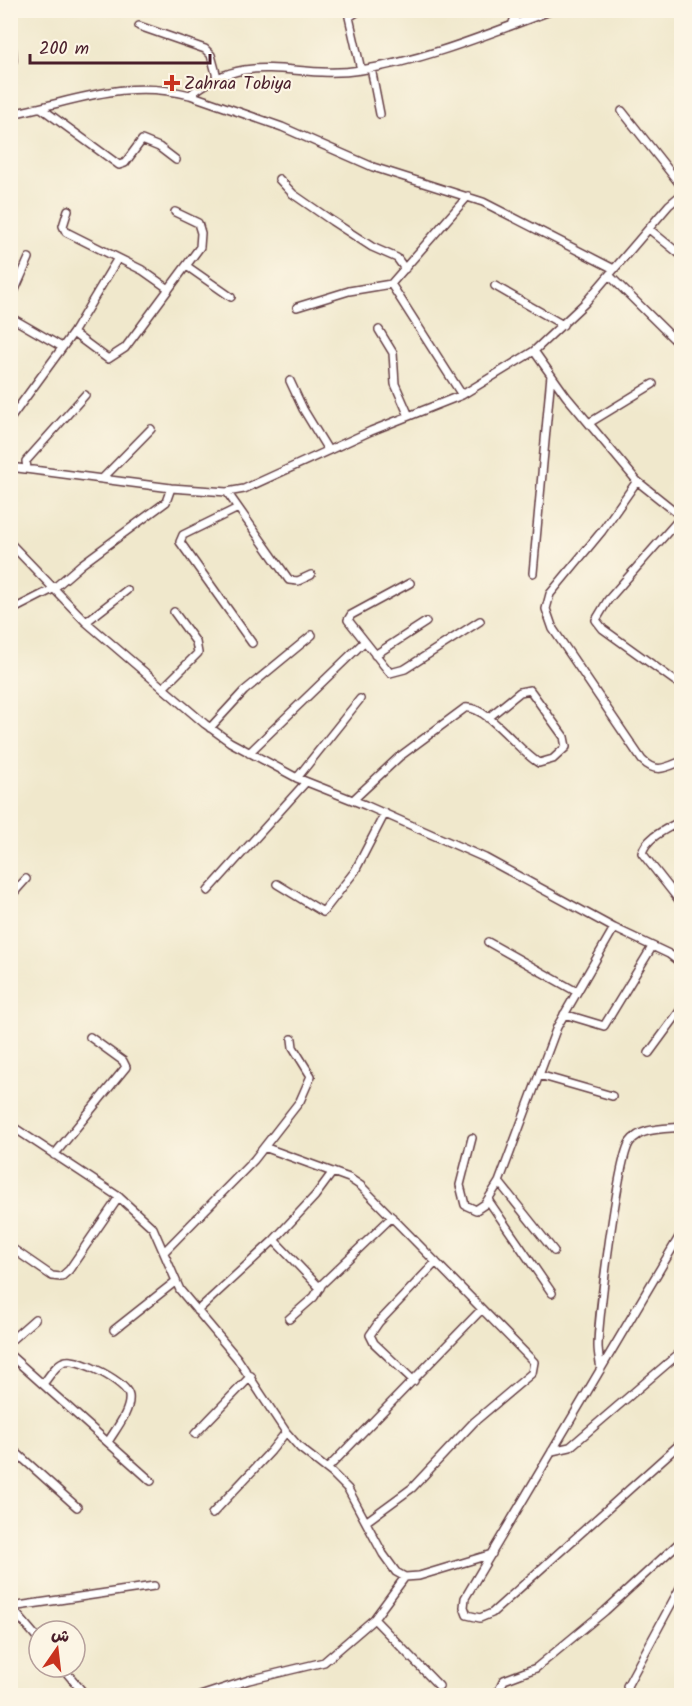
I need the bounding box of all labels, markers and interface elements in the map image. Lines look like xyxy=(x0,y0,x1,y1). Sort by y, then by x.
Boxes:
scale bar xyxy=(30,27,210,65)
text: 200 m xyxy=(39,35,89,64)
place label: Zahraa Tobiya xyxy=(184,70,292,99)
marker: Zahraa Tobiya xyxy=(165,76,179,90)
north arrow xyxy=(27,1619,87,1679)
text: ش xyxy=(49,1622,72,1650)

